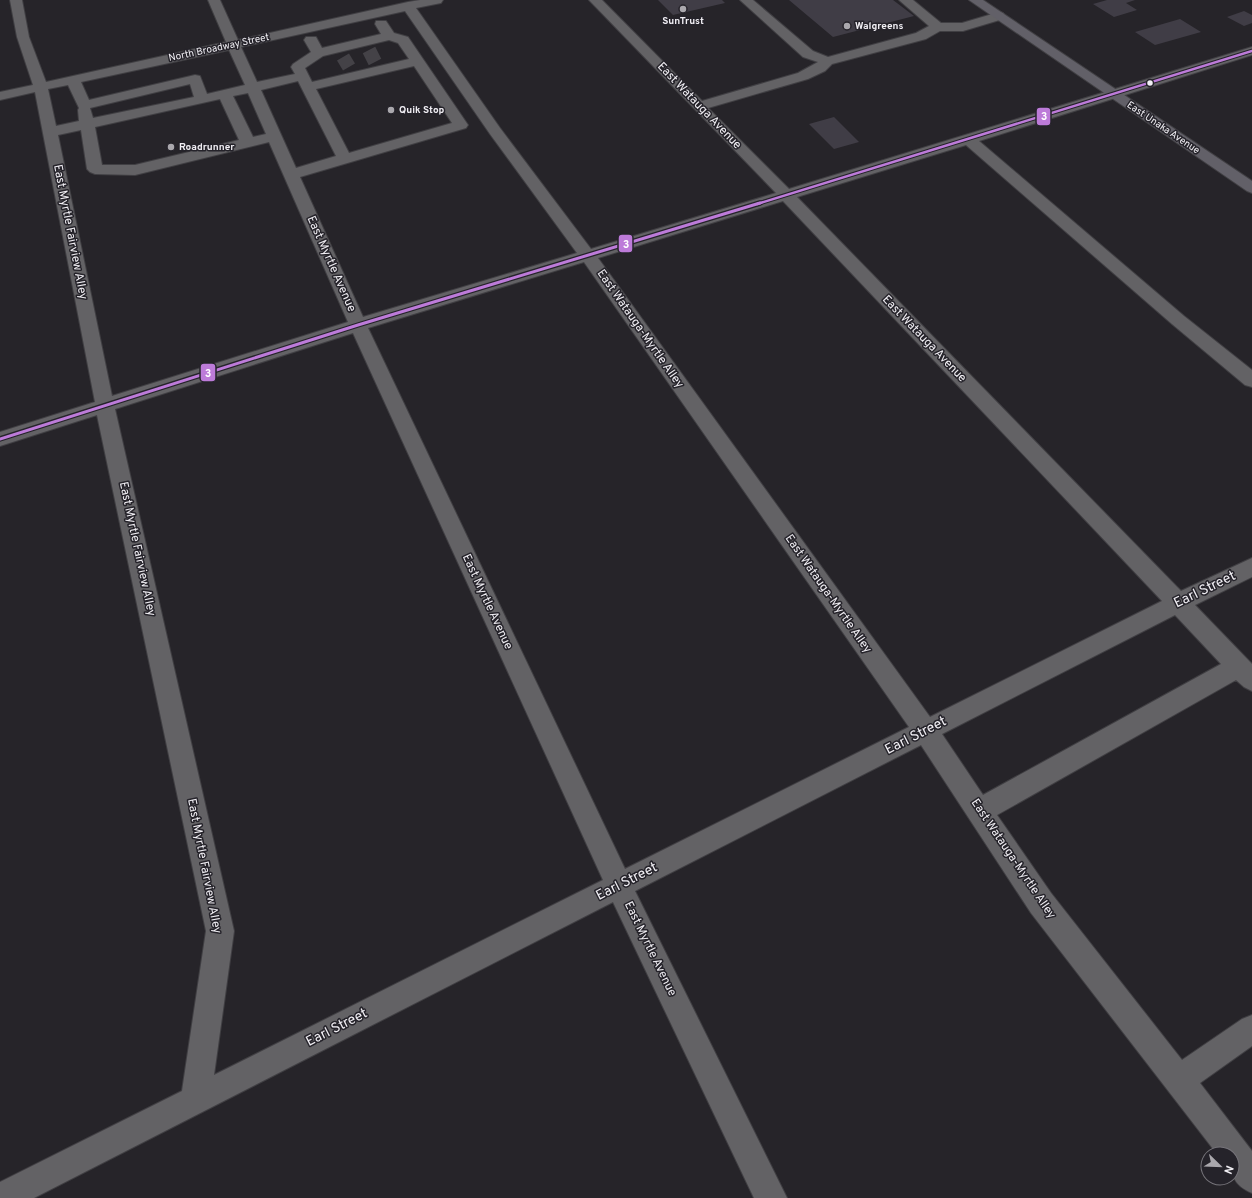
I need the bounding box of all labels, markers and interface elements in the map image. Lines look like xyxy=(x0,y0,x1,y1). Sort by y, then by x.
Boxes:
marker: SunTrust xyxy=(678,4,688,14)
place label: SunTrust xyxy=(662,15,704,28)
place label: Walgreens xyxy=(855,20,903,33)
marker: Walgreens xyxy=(842,21,852,31)
street label: North Broadway Street xyxy=(167,31,271,65)
street label: East Watauga Avenue xyxy=(653,59,745,153)
unlabelled marker xyxy=(1145,78,1155,88)
street label: East Unaka Avenue xyxy=(1124,99,1202,157)
place label: Quik Stop xyxy=(399,104,445,117)
marker: Quik Stop xyxy=(386,105,396,115)
line badge: 3 xyxy=(1036,107,1051,126)
text: 3 xyxy=(1041,110,1047,124)
place label: Roadrunner xyxy=(179,141,235,154)
marker: Roadrunner xyxy=(166,142,176,152)
street label: East Myrtle Fairview Alley xyxy=(49,163,91,301)
street label: East Myrtle Avenue xyxy=(303,213,359,315)
line badge: 3 xyxy=(618,234,633,253)
text: 3 xyxy=(623,238,629,252)
street label: East Watauga-Myrtle Alley xyxy=(593,266,687,392)
street label: East Watauga Avenue xyxy=(878,292,970,386)
line badge: 3 xyxy=(200,363,216,382)
text: 3 xyxy=(205,367,211,381)
street label: East Myrtle Fairview Alley xyxy=(115,480,159,618)
street label: East Watauga-Myrtle Alley xyxy=(781,531,875,657)
street label: East Myrtle Avenue xyxy=(458,552,516,652)
street label: Earl Street xyxy=(1171,568,1239,612)
street label: Earl Street xyxy=(882,713,950,759)
street label: East Watauga-Myrtle Alley xyxy=(967,796,1059,922)
street label: East Myrtle Fairview Alley xyxy=(183,797,225,935)
street label: Earl Street xyxy=(593,859,661,905)
street label: East Myrtle Avenue xyxy=(620,899,680,999)
street label: Earl Street xyxy=(303,1005,371,1051)
north arrow xyxy=(1200,1146,1240,1186)
text: N xyxy=(1220,1163,1236,1176)

